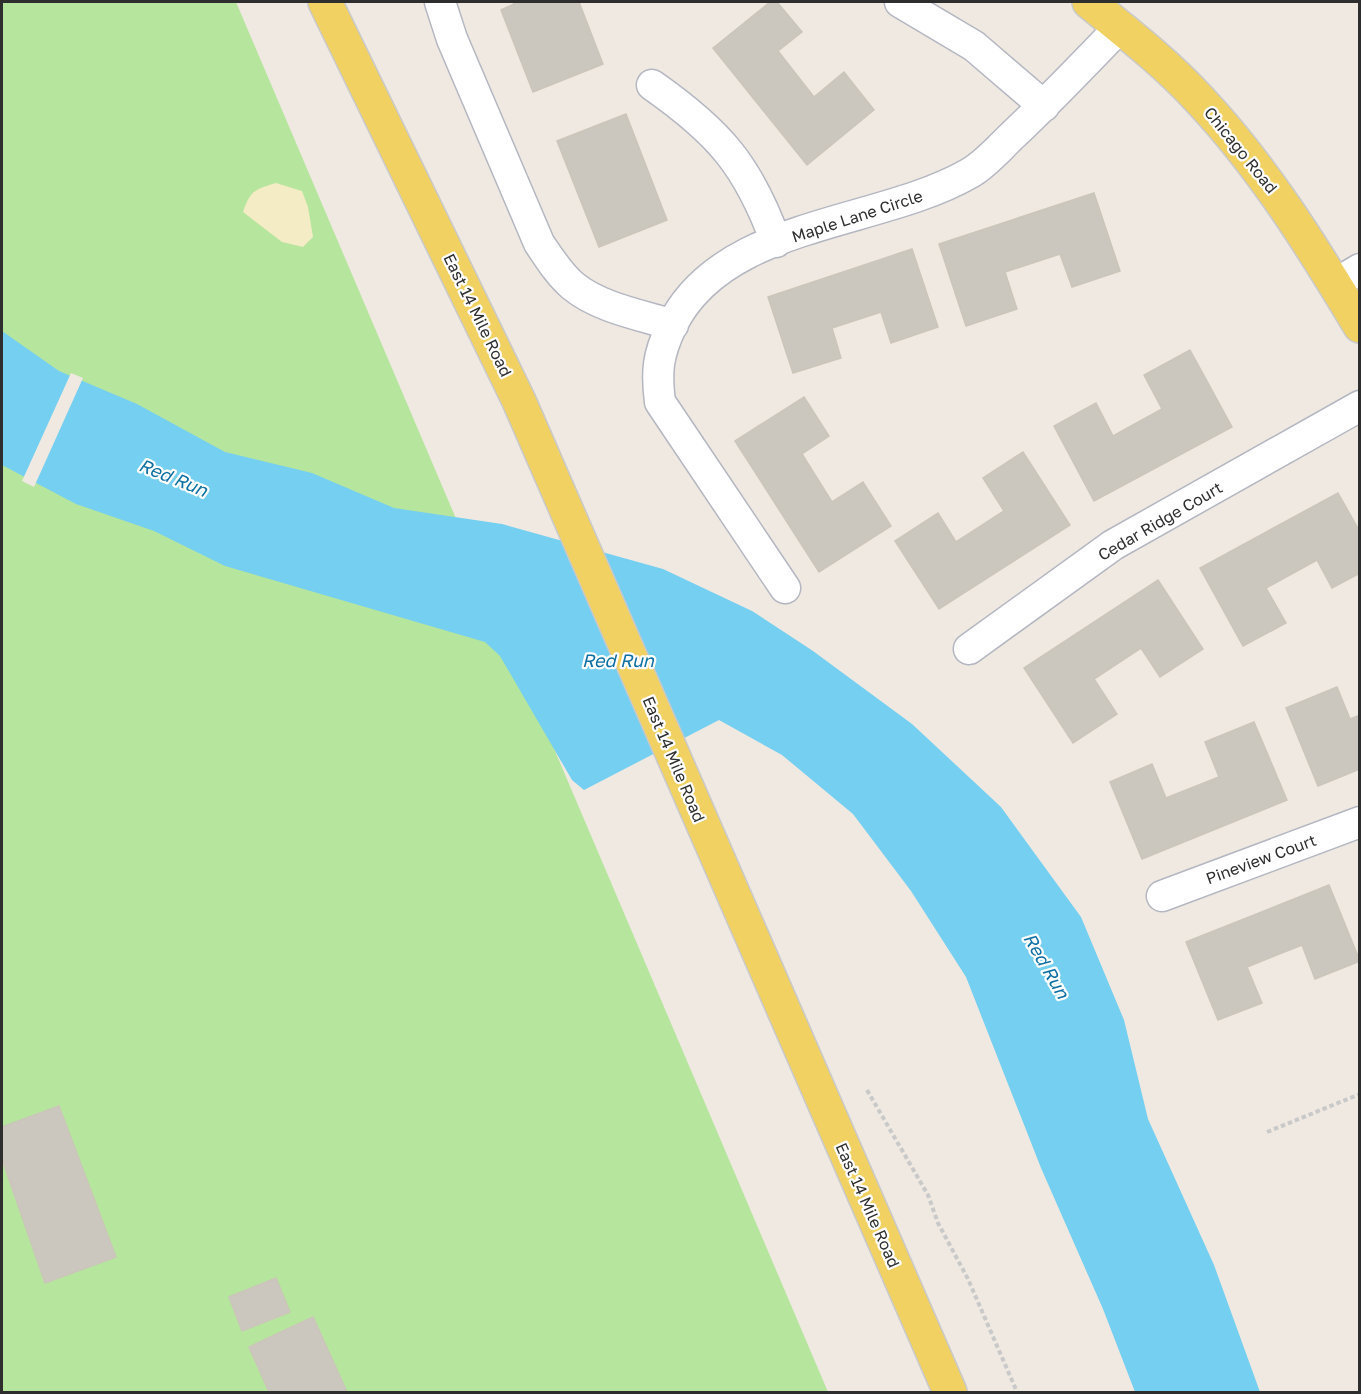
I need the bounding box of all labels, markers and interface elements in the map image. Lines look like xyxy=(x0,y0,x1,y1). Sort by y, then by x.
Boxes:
street label: Chicago Road xyxy=(1200,103,1282,197)
street label: Maple Lane Circle xyxy=(789,185,925,247)
street label: East 14 Mile Road xyxy=(440,250,516,380)
water label: Red Run xyxy=(136,453,212,501)
street label: Cedar Ridge Court xyxy=(1094,477,1226,565)
water label: Red Run xyxy=(582,649,655,671)
street label: East 14 Mile Road xyxy=(639,693,709,825)
street label: Pineview Court xyxy=(1203,830,1319,888)
water label: Red Run xyxy=(1019,929,1075,1003)
street label: East 14 Mile Road xyxy=(832,1139,904,1271)

